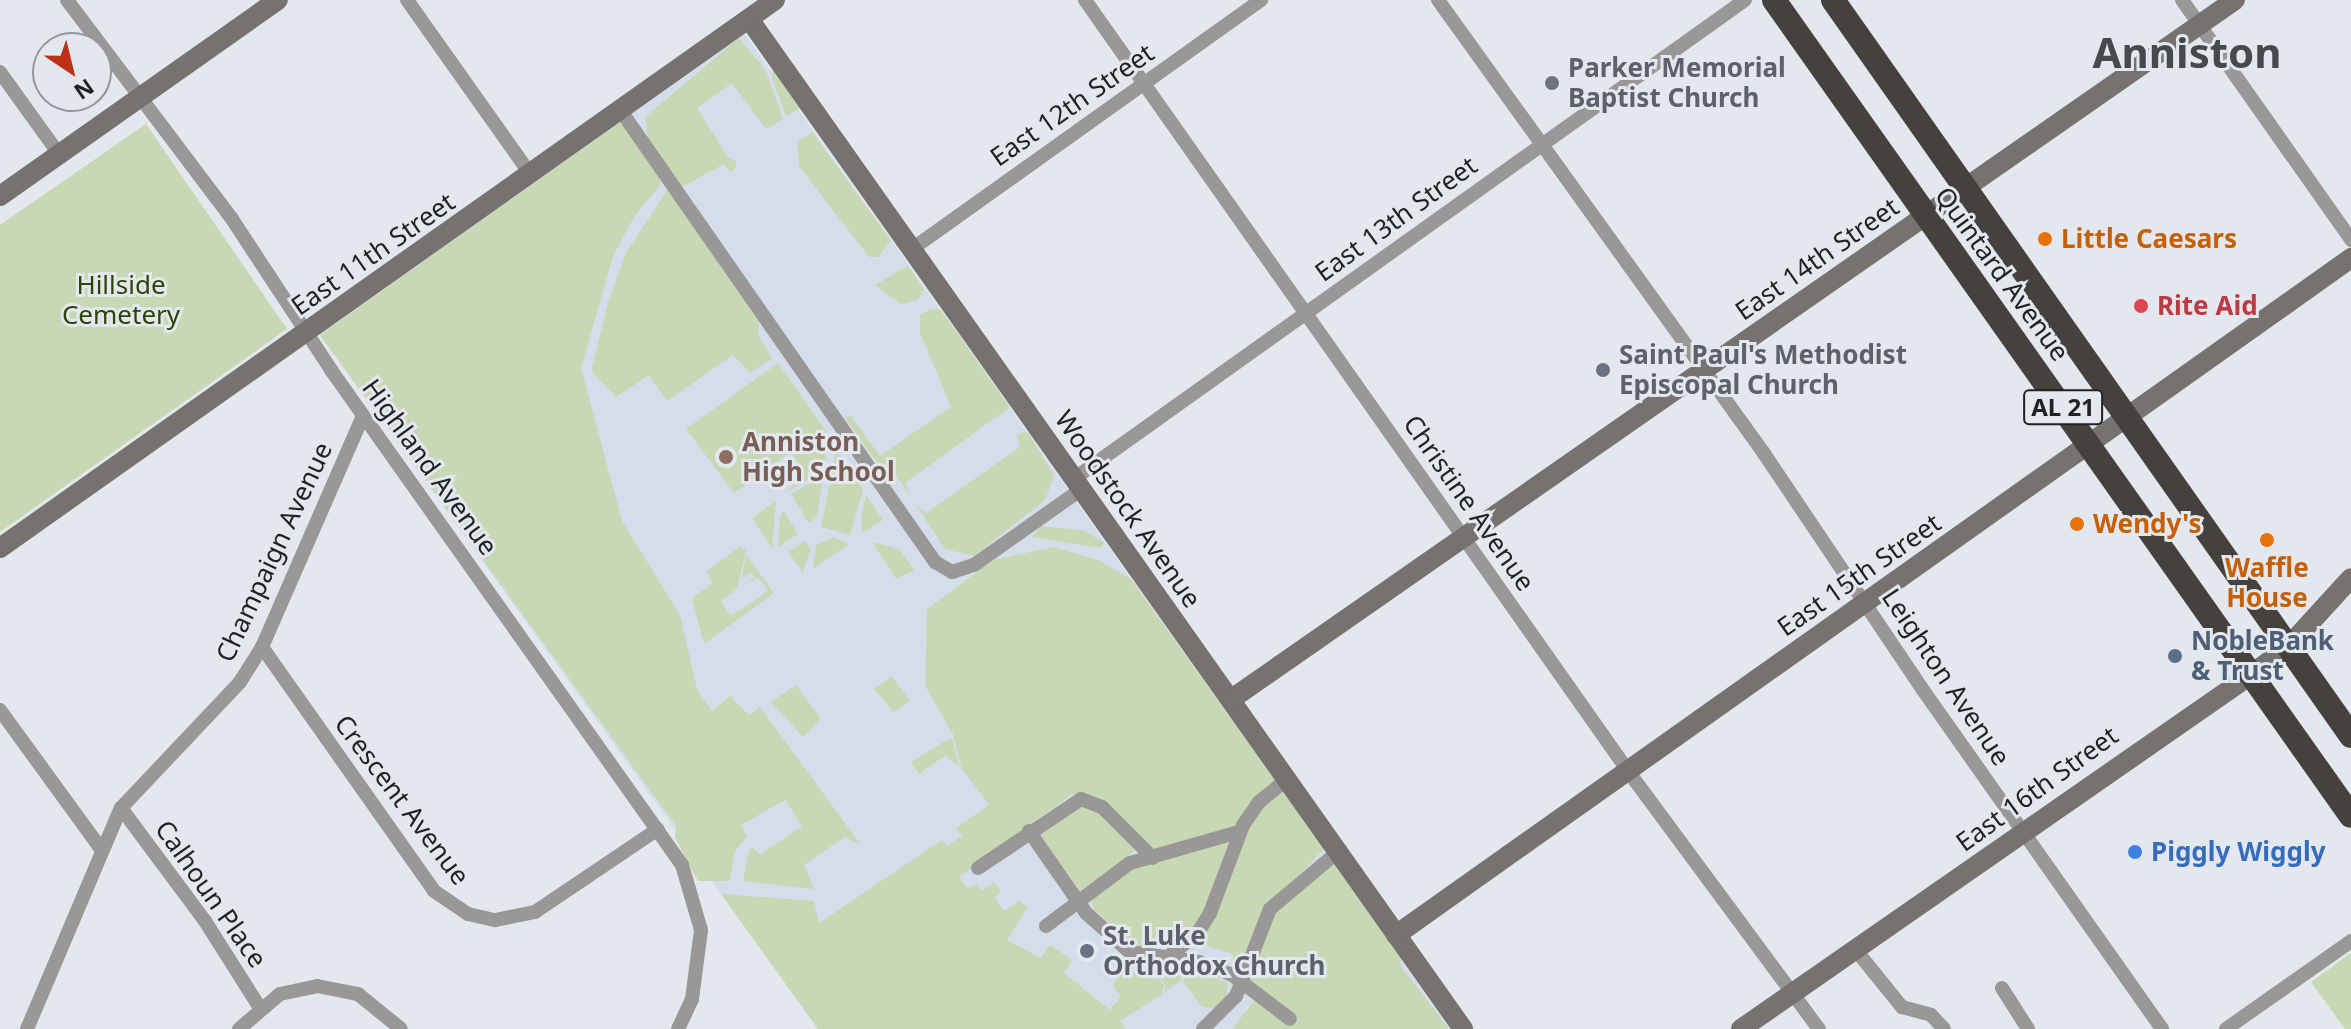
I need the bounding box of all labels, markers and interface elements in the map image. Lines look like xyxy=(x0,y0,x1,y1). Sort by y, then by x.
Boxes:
district label: Anniston xyxy=(2092,27,2282,77)
north arrow xyxy=(32,32,112,112)
street label: East 12th Street xyxy=(984,37,1160,173)
place label: Parker Memorial Baptist Church xyxy=(1568,52,1786,114)
text: N xyxy=(69,73,101,107)
marker: Parker Memorial Baptist Church xyxy=(1543,74,1561,92)
street label: East 13th Street xyxy=(1309,150,1483,288)
street label: Quintard Avenue xyxy=(1928,181,2076,367)
street label: East 11th Street xyxy=(285,186,461,322)
street label: East 14th Street xyxy=(1729,191,1905,327)
place label: Little Caesars xyxy=(2061,223,2237,255)
marker: Little Caesars xyxy=(2036,230,2054,248)
park label: Hillside Cemetery xyxy=(62,269,180,330)
place label: Rite Aid xyxy=(2157,290,2258,322)
marker: Rite Aid xyxy=(2132,297,2150,315)
place label: Saint Paul's Methodist Episcopal Church xyxy=(1619,339,1907,400)
marker: Saint Paul's Methodist Episcopal Church xyxy=(1594,361,1612,379)
street label: Highland Avenue xyxy=(356,373,504,561)
road number: AL 21 xyxy=(2023,387,2103,427)
street label: Woodstock Avenue xyxy=(1048,405,1208,613)
street label: Christine Avenue xyxy=(1397,409,1541,597)
place label: Anniston High School xyxy=(742,426,895,488)
street label: Champaign Avenue xyxy=(209,437,339,667)
marker: Anniston High School xyxy=(717,448,735,466)
street label: East 15th Street xyxy=(1771,507,1947,643)
place label: Wendy's xyxy=(2093,508,2202,540)
marker: Wendy's xyxy=(2068,515,2086,533)
marker: Waffle House xyxy=(2258,531,2276,549)
place label: Waffle House xyxy=(2225,552,2309,614)
street label: Leighton Avenue xyxy=(1875,583,2017,771)
place label: NobleBank & Trust xyxy=(2191,625,2334,686)
marker: NobleBank & Trust xyxy=(2166,647,2184,665)
street label: Crescent Avenue xyxy=(328,709,476,891)
street label: East 16th Street xyxy=(1950,720,2124,858)
street label: Calhoun Place xyxy=(149,814,273,974)
place label: Piggly Wiggly xyxy=(2151,836,2326,868)
marker: Piggly Wiggly xyxy=(2126,843,2144,861)
place label: St. Luke Orthodox Church xyxy=(1103,920,1325,982)
marker: St. Luke Orthodox Church xyxy=(1078,942,1096,960)

